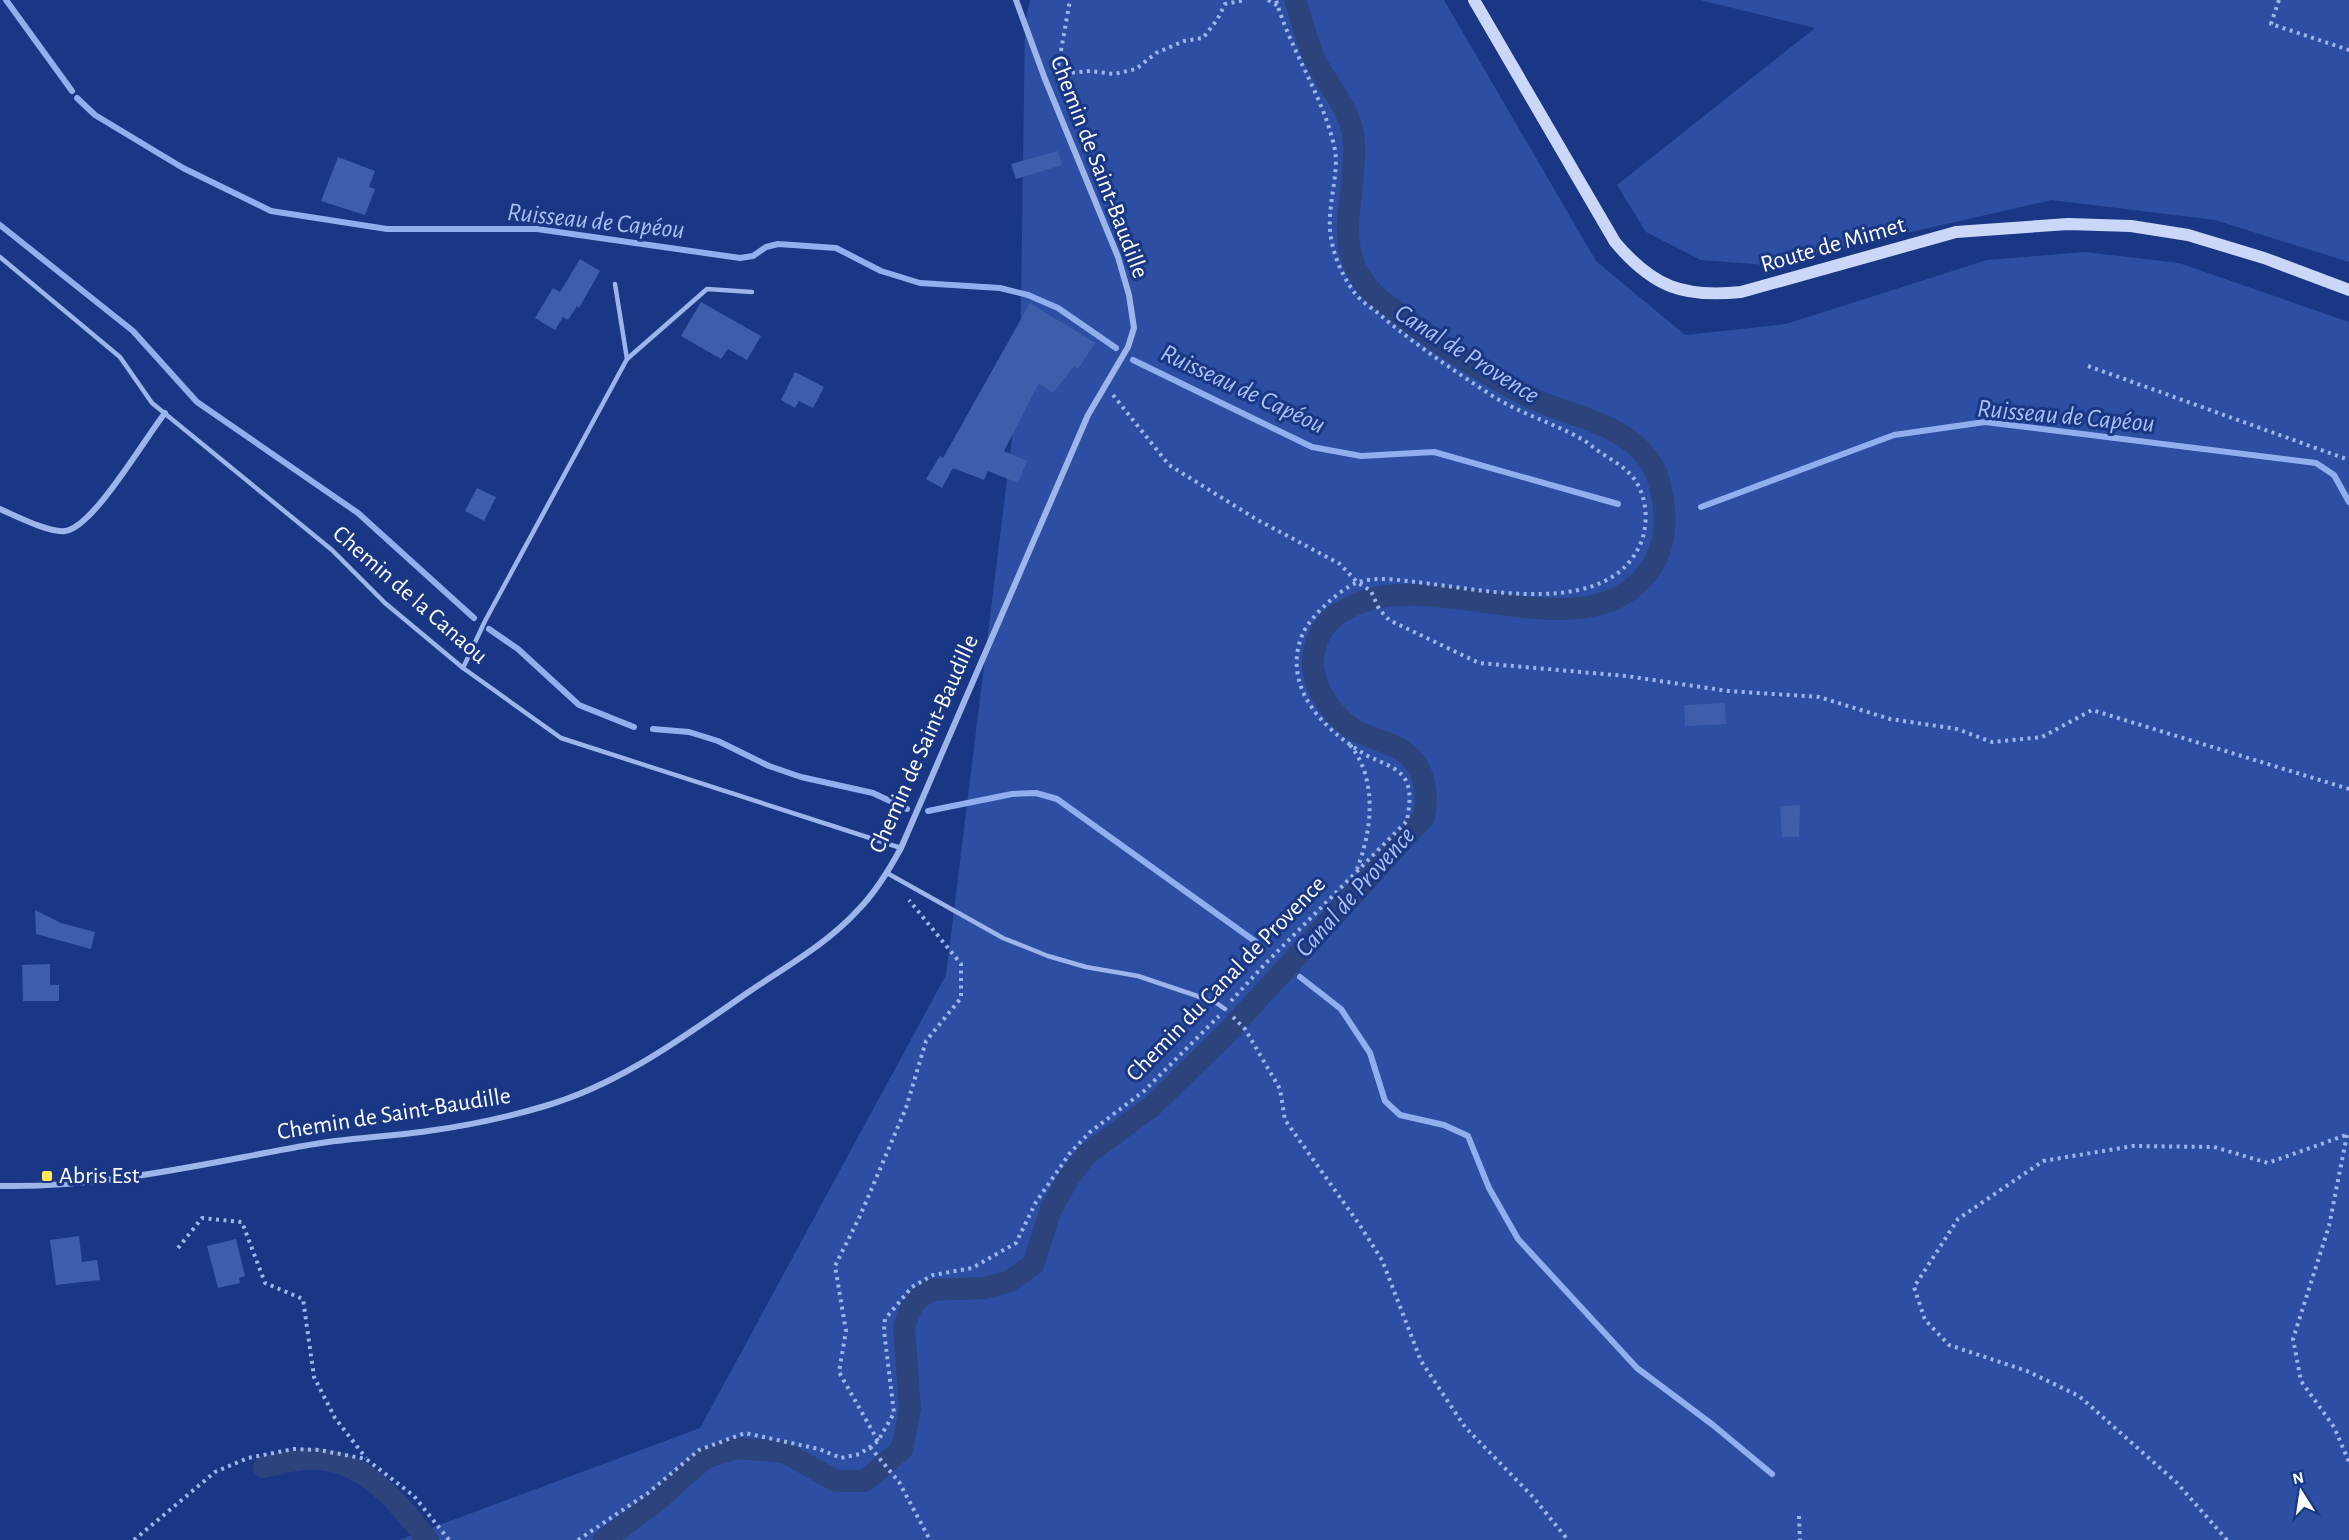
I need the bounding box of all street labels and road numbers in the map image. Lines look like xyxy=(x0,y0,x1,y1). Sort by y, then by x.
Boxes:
street label: Chemin de Saint-Baudille xyxy=(1045,52,1153,282)
street label: Route de Mimet xyxy=(1758,213,1908,277)
street label: Chemin de la Canaou xyxy=(328,521,492,669)
street label: Chemin de Saint-Baudille xyxy=(865,631,983,857)
street label: Chemin du Canal de Provence xyxy=(1122,872,1330,1086)
street label: Chemin de Saint-Baudille xyxy=(275,1084,513,1144)

